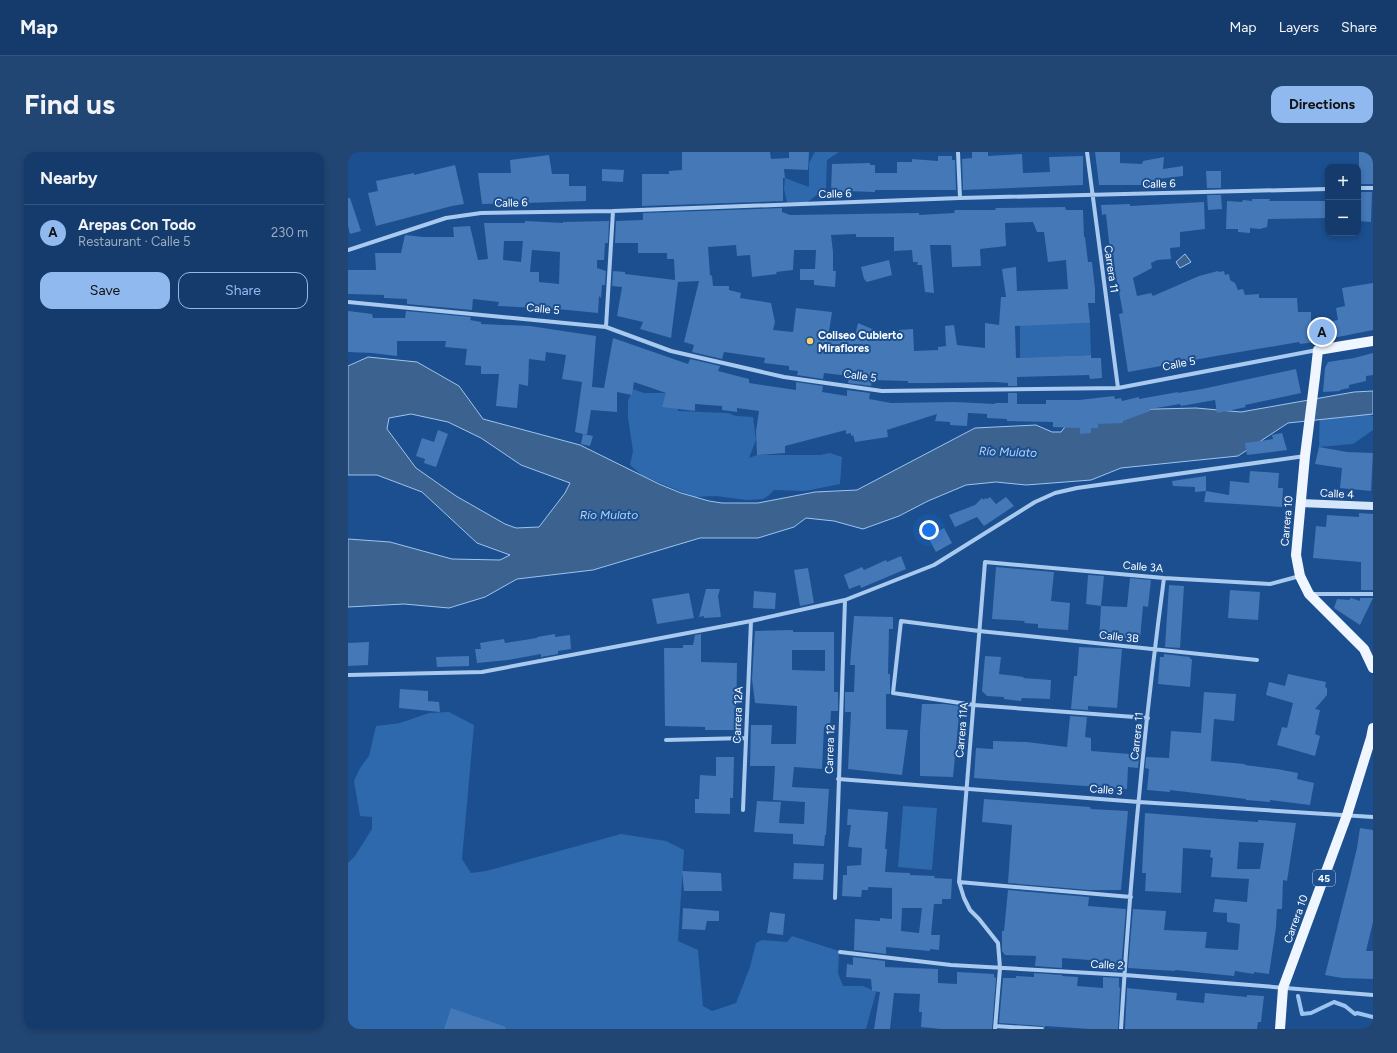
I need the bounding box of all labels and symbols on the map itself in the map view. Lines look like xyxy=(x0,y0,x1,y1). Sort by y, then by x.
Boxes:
street label: Calle 6 xyxy=(1142,177,1176,191)
street label: Calle 6 xyxy=(818,187,852,201)
street label: Calle 6 xyxy=(494,196,528,210)
street label: Carrera 11 xyxy=(1101,244,1121,294)
street label: Calle 5 xyxy=(526,301,560,317)
pin: A xyxy=(1309,317,1335,347)
place label: Coliseo Cubierto Miraflores xyxy=(818,329,903,355)
marker: Coliseo Cubierto Miraflores xyxy=(805,336,815,346)
street label: Calle 5 xyxy=(1161,354,1197,374)
street label: Calle 5 xyxy=(843,367,877,385)
water label: Río Mulato xyxy=(979,444,1037,460)
street label: Calle 4 xyxy=(1320,487,1354,501)
street label: Carrera 10 xyxy=(1278,495,1296,547)
water label: Río Mulato xyxy=(580,508,638,522)
your location xyxy=(919,520,939,540)
street label: Calle 3A xyxy=(1122,559,1164,575)
street label: Calle 3B xyxy=(1099,628,1140,646)
street label: Carrera 12A xyxy=(731,686,746,744)
street label: Carrera 11A xyxy=(953,701,971,758)
street label: Carrera 11 xyxy=(1128,711,1146,761)
street label: Carrera 12 xyxy=(823,724,837,774)
street label: Calle 3 xyxy=(1089,782,1123,798)
road number: 45 xyxy=(1313,870,1335,886)
street label: Carrera 10 xyxy=(1281,893,1311,945)
street label: Calle 2 xyxy=(1090,958,1124,972)

